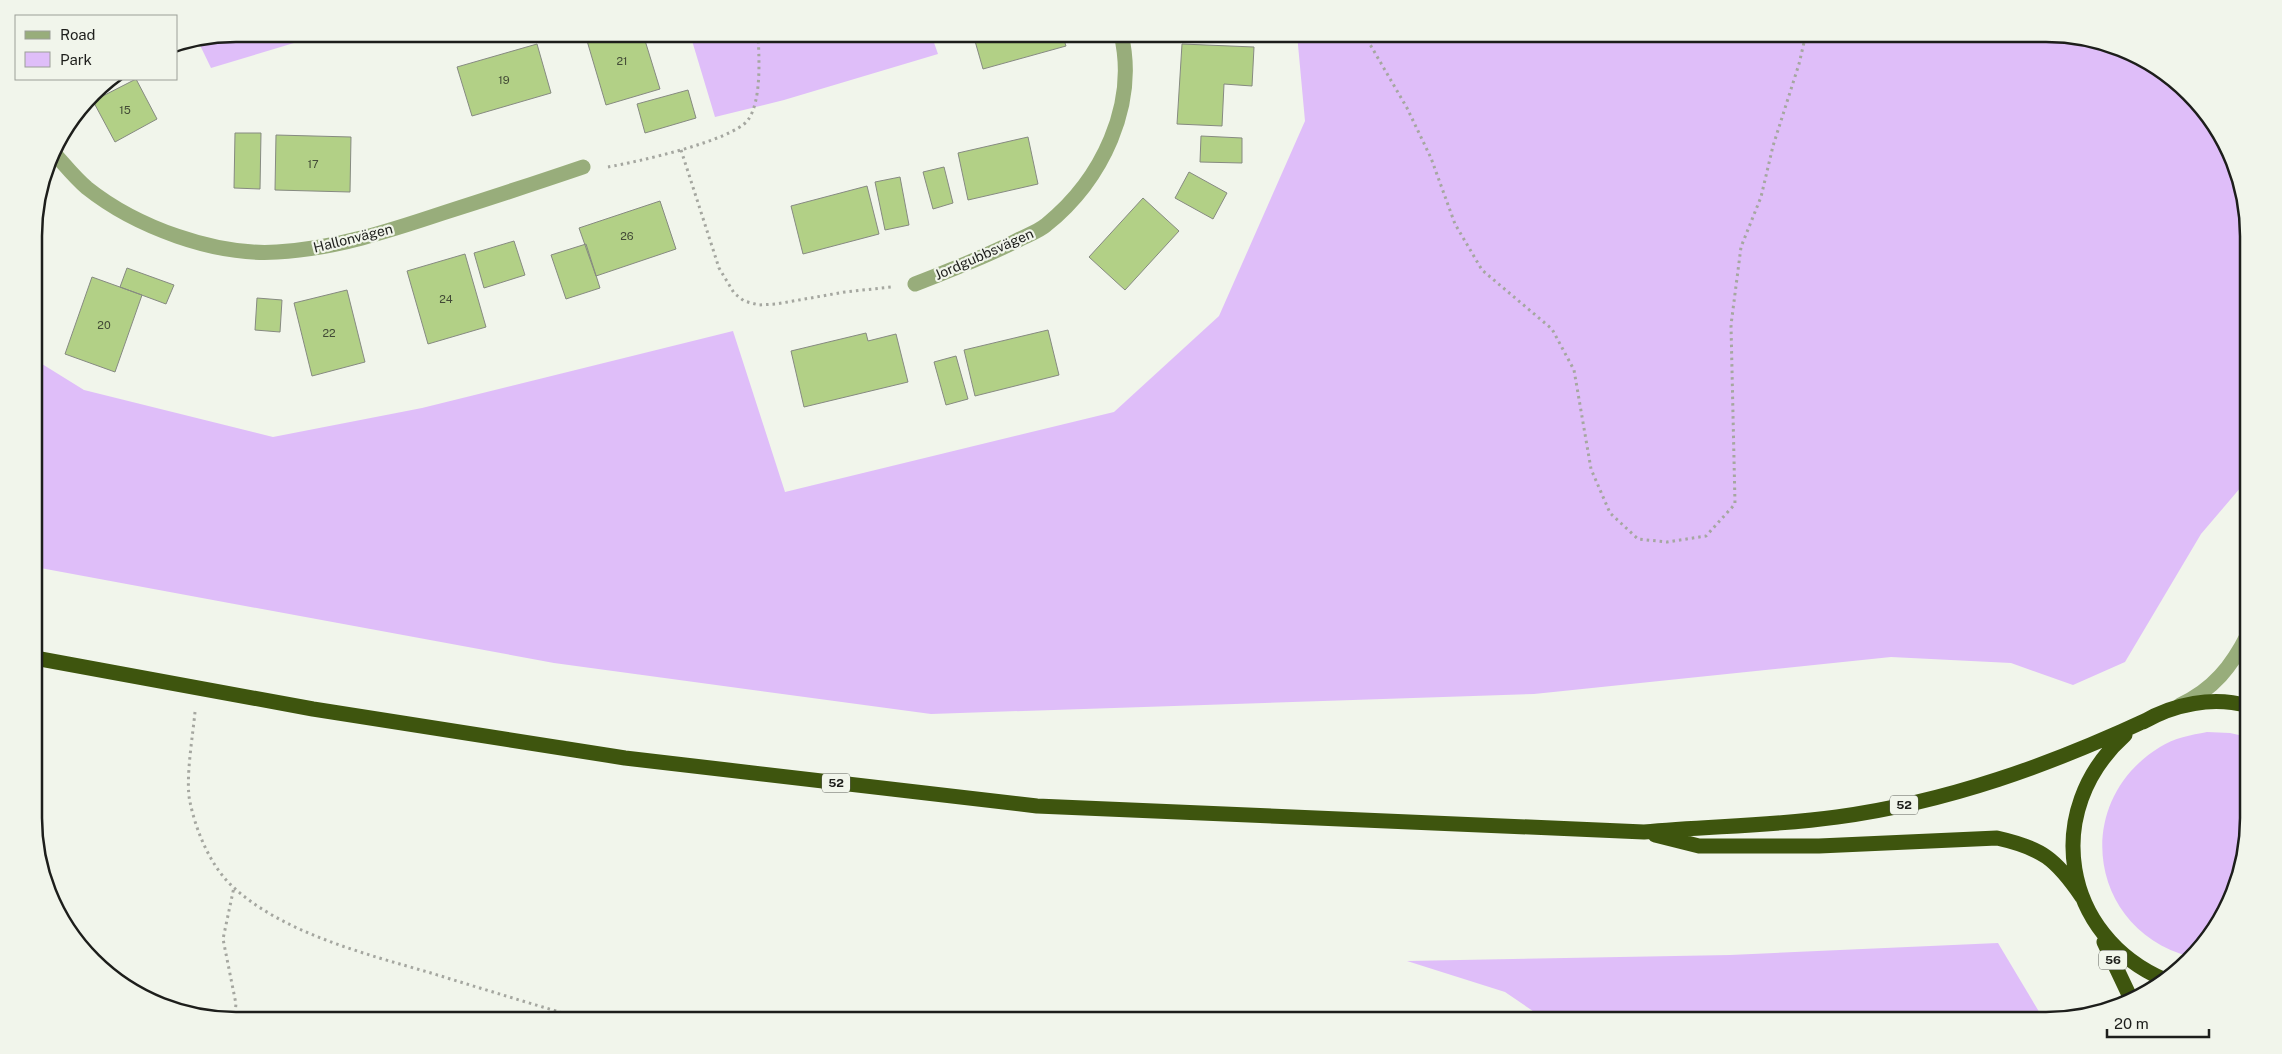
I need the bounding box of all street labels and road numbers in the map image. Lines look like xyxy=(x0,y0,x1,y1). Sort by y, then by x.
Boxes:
street label: Hallonvägen xyxy=(312,220,394,256)
street label: Jordgubbsvägen xyxy=(932,225,1036,283)
road number: 52 xyxy=(822,774,850,792)
road number: 52 xyxy=(1890,796,1918,814)
road number: 56 xyxy=(2099,950,2127,970)

